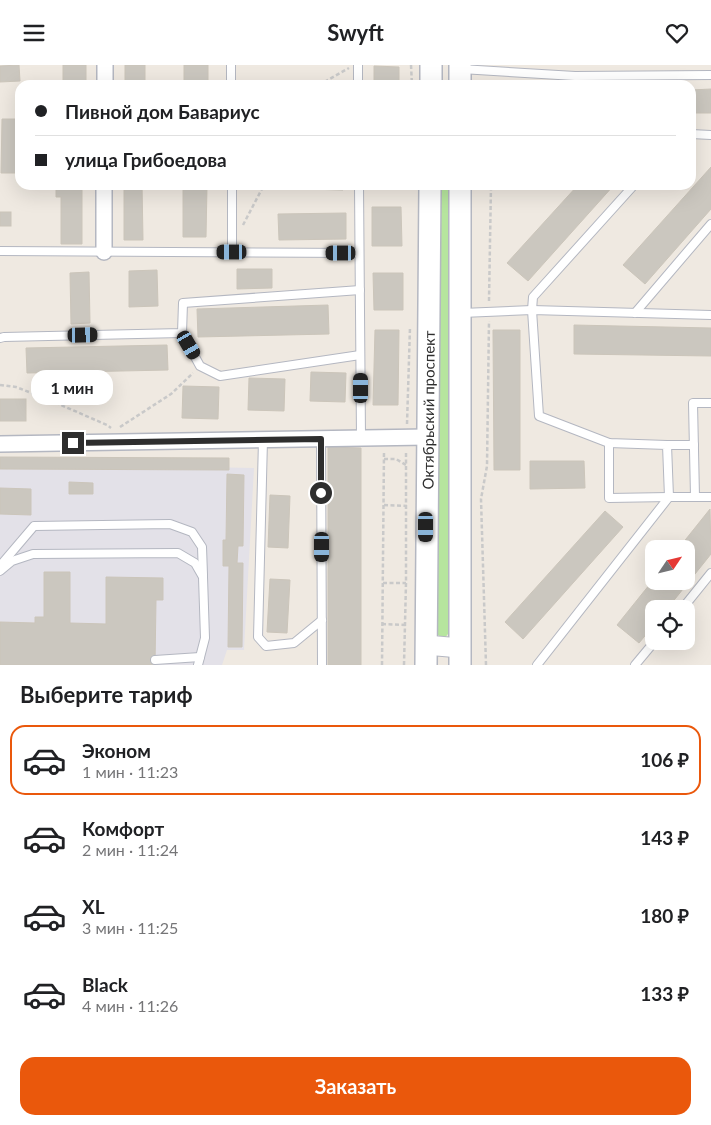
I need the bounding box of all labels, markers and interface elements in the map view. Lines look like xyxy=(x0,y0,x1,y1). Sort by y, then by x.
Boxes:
icon: menu xyxy=(20,19,48,47)
text: Swyft xyxy=(327,19,384,46)
icon: heart xyxy=(663,19,691,47)
text: Пивной дом Бавариус xyxy=(65,100,260,123)
text: улица Грибоедова xyxy=(65,148,227,171)
car xyxy=(217,245,247,260)
car xyxy=(326,246,356,261)
car xyxy=(67,327,98,343)
car xyxy=(175,328,202,362)
street label: Октябрьский проспект xyxy=(418,330,438,490)
callout: 1 мин xyxy=(32,371,114,405)
car xyxy=(353,373,368,403)
text: 1 мин xyxy=(50,378,94,397)
route end xyxy=(62,432,84,454)
route start xyxy=(310,482,332,504)
car xyxy=(418,512,433,542)
car xyxy=(314,532,329,562)
north arrow xyxy=(645,540,695,590)
map controls xyxy=(645,540,695,650)
button: locate xyxy=(645,600,695,650)
text: Выберите тариф xyxy=(20,681,193,708)
icon: car xyxy=(22,738,67,783)
text: Эконом xyxy=(82,739,151,762)
text: 106 ₽ xyxy=(640,748,689,771)
text: 1 мин · 11:23 xyxy=(82,762,178,781)
icon: car xyxy=(22,816,67,861)
text: Комфорт xyxy=(82,817,164,840)
text: 143 ₽ xyxy=(640,826,689,849)
text: 2 мин · 11:24 xyxy=(82,840,178,859)
icon: car xyxy=(22,894,67,939)
text: XL xyxy=(82,895,105,918)
text: 180 ₽ xyxy=(640,904,689,927)
text: 3 мин · 11:25 xyxy=(82,918,178,937)
icon: car xyxy=(22,972,67,1017)
text: Black xyxy=(82,973,128,996)
text: 133 ₽ xyxy=(640,982,689,1005)
text: 4 мин · 11:26 xyxy=(82,996,178,1015)
button: Заказать xyxy=(20,1057,691,1115)

